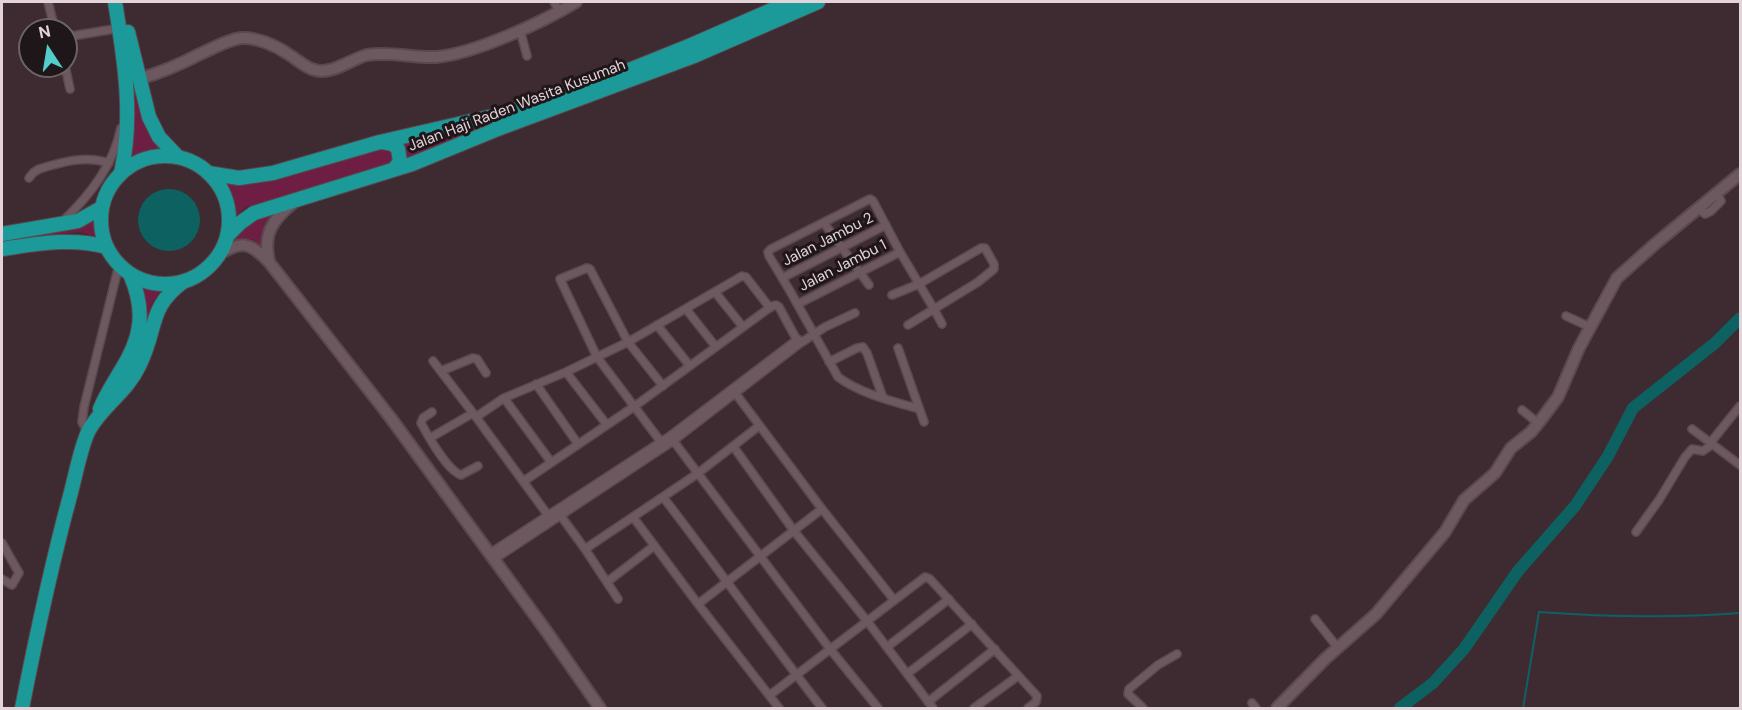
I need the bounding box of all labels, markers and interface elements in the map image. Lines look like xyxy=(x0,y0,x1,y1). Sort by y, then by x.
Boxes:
north arrow xyxy=(18,18,78,78)
text: N xyxy=(37,20,52,43)
street label: Jalan Haji Raden Wasita Kusumah xyxy=(406,56,628,156)
street label: Jalan Jambu 2 xyxy=(780,209,876,271)
street label: Jalan Jambu 1 xyxy=(796,236,890,296)

